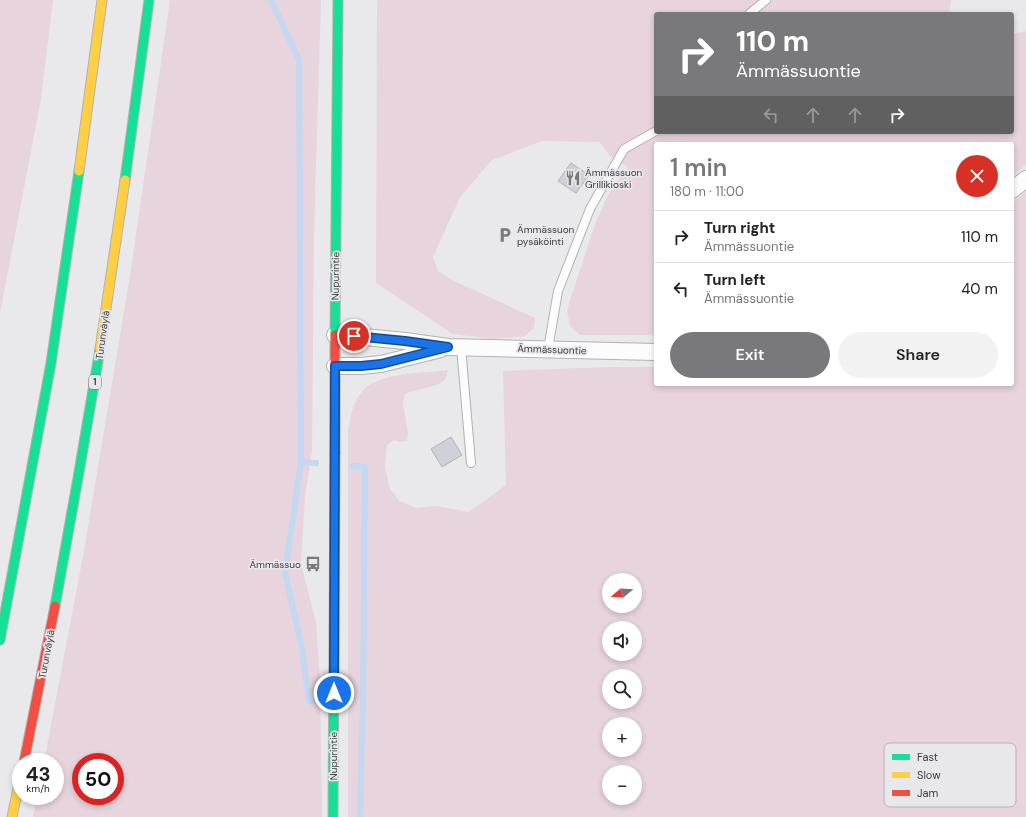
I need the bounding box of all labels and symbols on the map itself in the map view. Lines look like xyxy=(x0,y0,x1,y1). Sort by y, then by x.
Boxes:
place label: Ämmässuon Grillikioski xyxy=(585,166,643,191)
restaurant icon: Ämmässuon Grillikioski xyxy=(564,169,582,187)
place label: Ämmässuon pysäköinti xyxy=(517,223,575,248)
parking icon: Ämmässuon pysäköinti xyxy=(496,226,514,244)
street label: Nupurintie xyxy=(329,251,342,300)
street label: Turunväylä xyxy=(93,310,112,360)
pin xyxy=(337,319,371,353)
street label: Ämmässuontie xyxy=(517,342,587,357)
road number: 1 xyxy=(89,375,101,389)
bus stop icon: Ämmässuo xyxy=(304,555,322,573)
place label: Ämmässuo xyxy=(249,558,301,571)
north arrow xyxy=(602,573,642,613)
street label: Turunväylä xyxy=(35,629,58,680)
position arrow xyxy=(313,672,355,714)
street label: Nupurintie xyxy=(327,731,340,780)
legend xyxy=(884,743,1016,807)
text: Fast xyxy=(917,750,938,764)
speed limit sign: 50 xyxy=(72,753,124,805)
text: Slow xyxy=(917,768,941,782)
text: Jam xyxy=(917,786,938,800)

